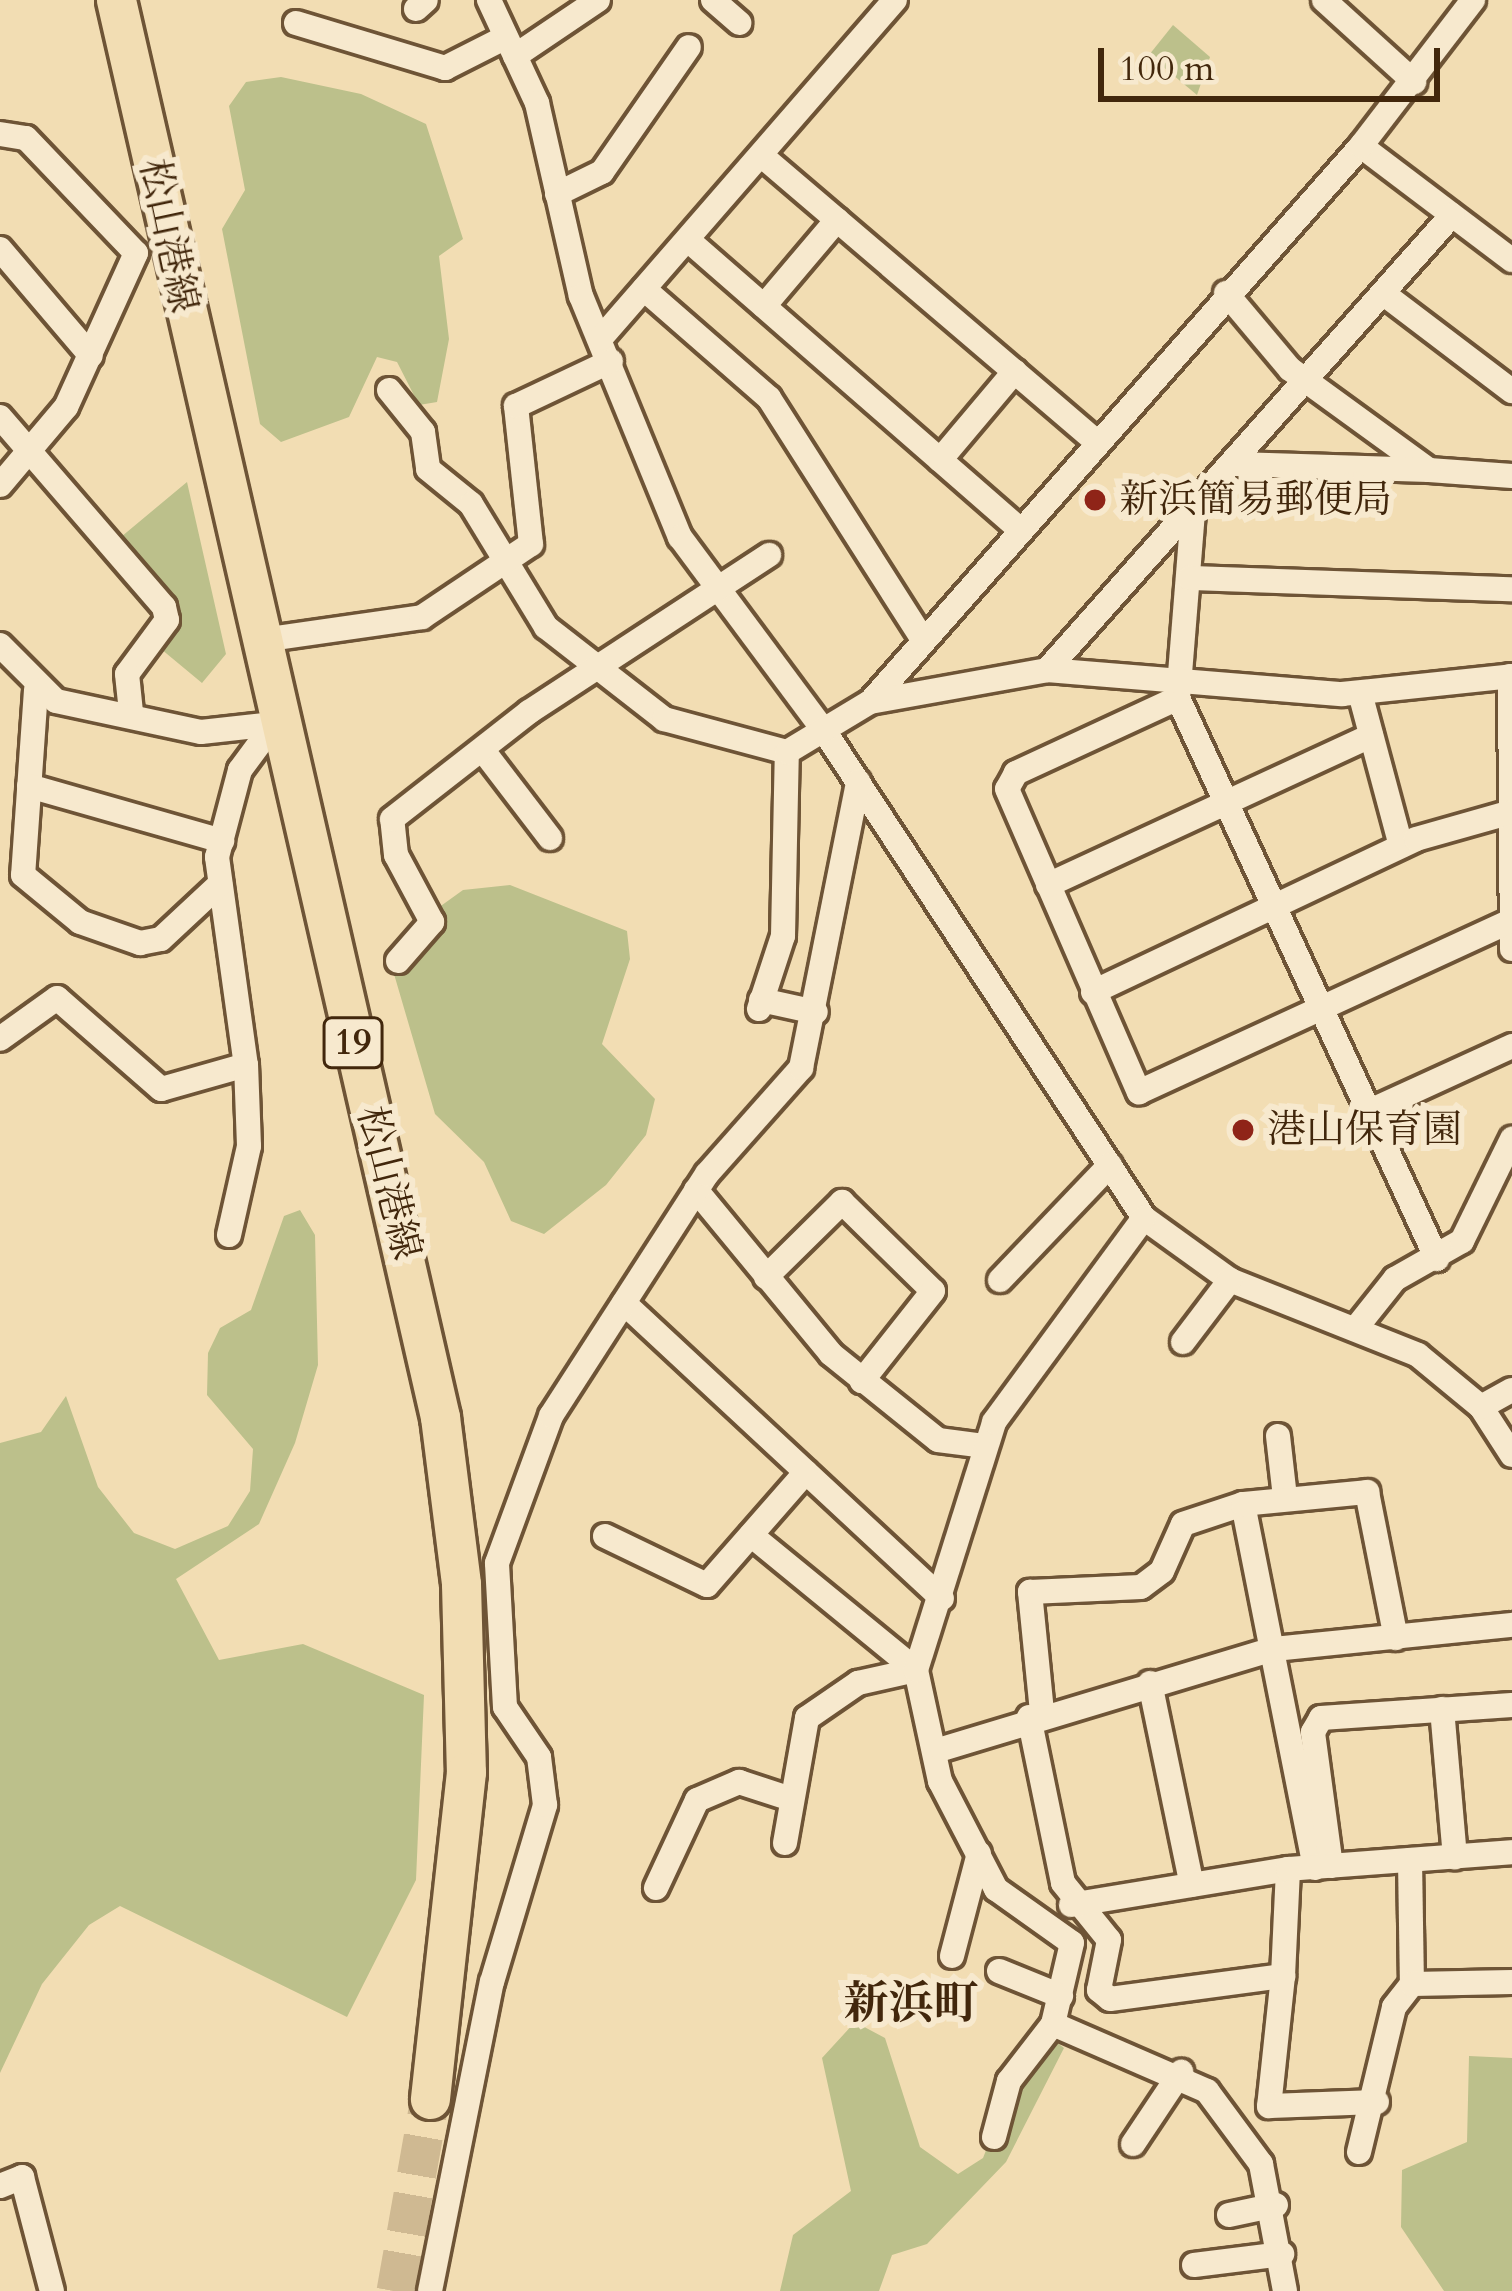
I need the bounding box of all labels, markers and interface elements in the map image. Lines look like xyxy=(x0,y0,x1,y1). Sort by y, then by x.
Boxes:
scale bar xyxy=(1104,24,1446,98)
text: 100 m xyxy=(1119,44,1214,93)
street label: 松山港線 xyxy=(129,155,207,317)
place label: 新浜簡易郵便局 xyxy=(1119,477,1392,523)
marker: 新浜簡易郵便局 xyxy=(1082,487,1108,513)
road number: 19 xyxy=(320,1013,386,1073)
street label: 松山港線 xyxy=(346,1102,430,1264)
place label: 港山保育園 xyxy=(1267,1107,1462,1153)
marker: 港山保育園 xyxy=(1230,1117,1256,1143)
district label: 新浜町 xyxy=(844,1977,978,2031)

